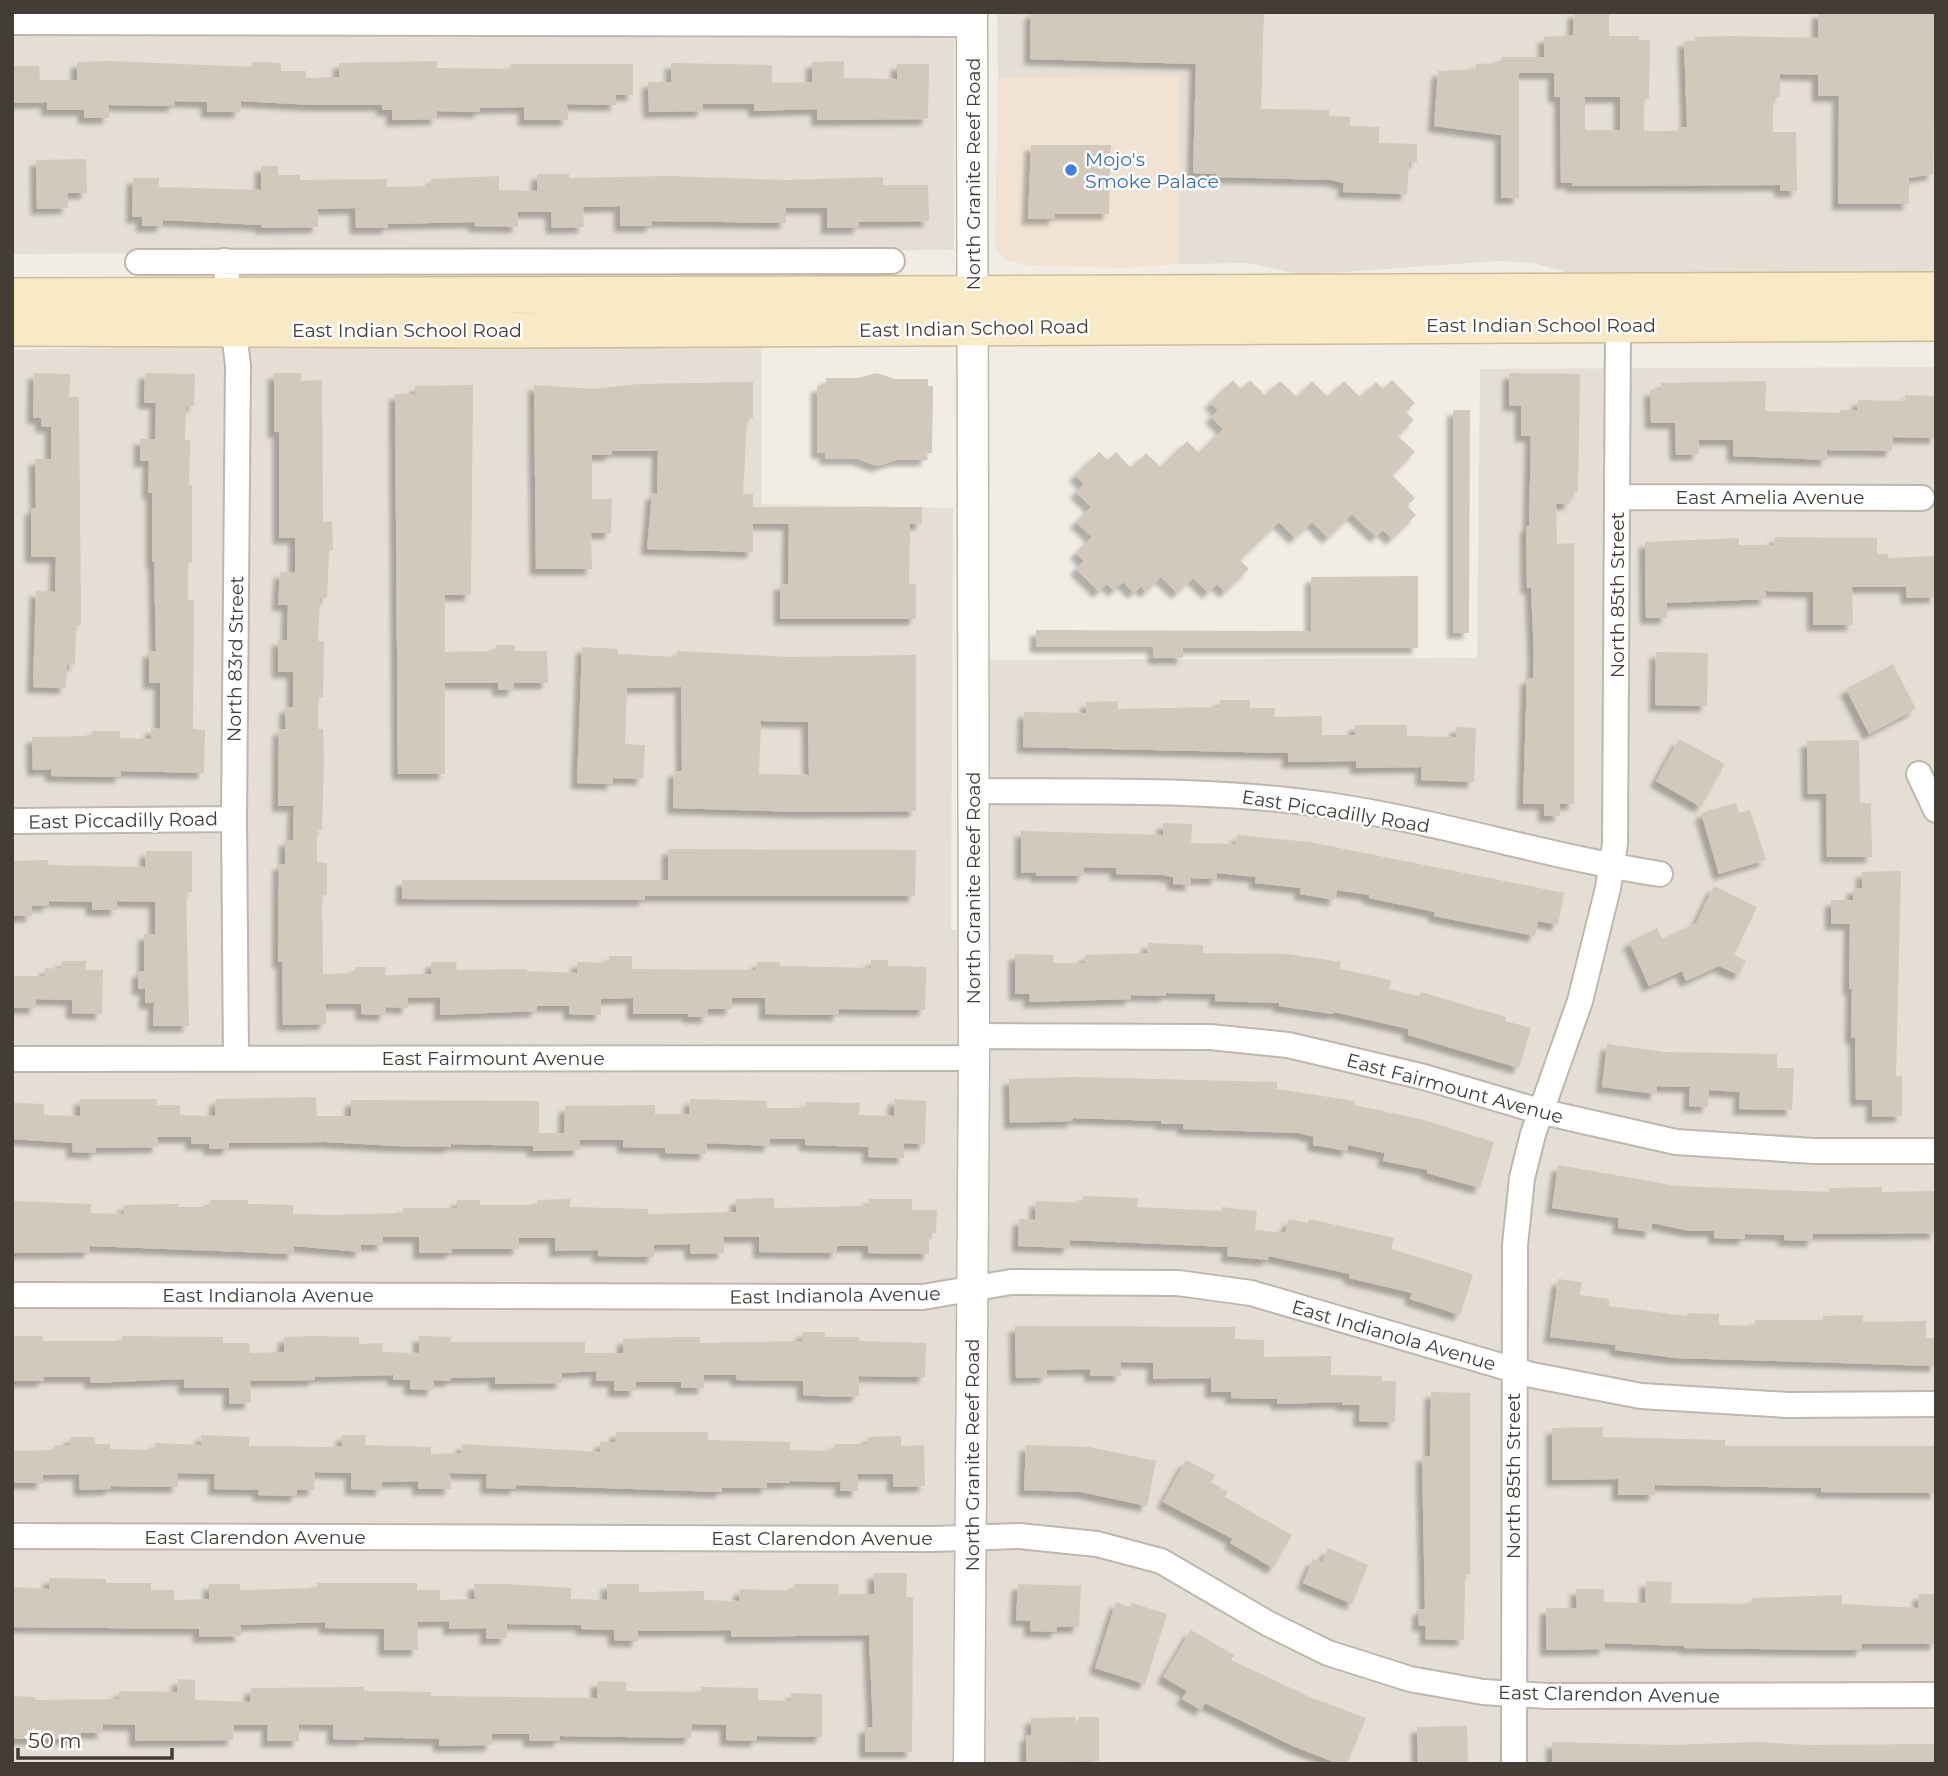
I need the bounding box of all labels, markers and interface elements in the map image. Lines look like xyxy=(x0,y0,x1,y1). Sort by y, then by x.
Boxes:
street label: North Granite Reef Road xyxy=(962,58,985,290)
place label: Mojo's Smoke Palace xyxy=(1085,148,1219,193)
marker: Mojo's Smoke Palace xyxy=(1063,162,1079,178)
street label: East Indian School Road xyxy=(1426,314,1656,337)
street label: East Indian School Road xyxy=(859,315,1089,342)
street label: East Indian School Road xyxy=(292,319,522,342)
street label: East Amelia Avenue xyxy=(1675,486,1865,509)
street label: North 85th Street xyxy=(1606,511,1629,678)
street label: North 83rd Street xyxy=(223,575,248,742)
street label: North Granite Reef Road xyxy=(962,772,985,1004)
street label: East Piccadilly Road xyxy=(1240,785,1432,838)
street label: East Piccadilly Road xyxy=(28,807,218,834)
street label: East Fairmount Avenue xyxy=(381,1047,605,1070)
street label: East Fairmount Avenue xyxy=(1344,1048,1566,1128)
street label: East Indianola Avenue xyxy=(729,1282,941,1309)
street label: East Indianola Avenue xyxy=(162,1284,374,1307)
street label: East Indianola Avenue xyxy=(1289,1295,1499,1376)
street label: North Granite Reef Road xyxy=(961,1339,984,1571)
street label: North 85th Street xyxy=(1502,1392,1525,1559)
street label: East Clarendon Avenue xyxy=(144,1526,366,1549)
street label: East Clarendon Avenue xyxy=(711,1527,933,1550)
street label: East Clarendon Avenue xyxy=(1498,1681,1720,1708)
scale bar xyxy=(18,1716,172,1760)
text: 50 m xyxy=(28,1728,82,1753)

